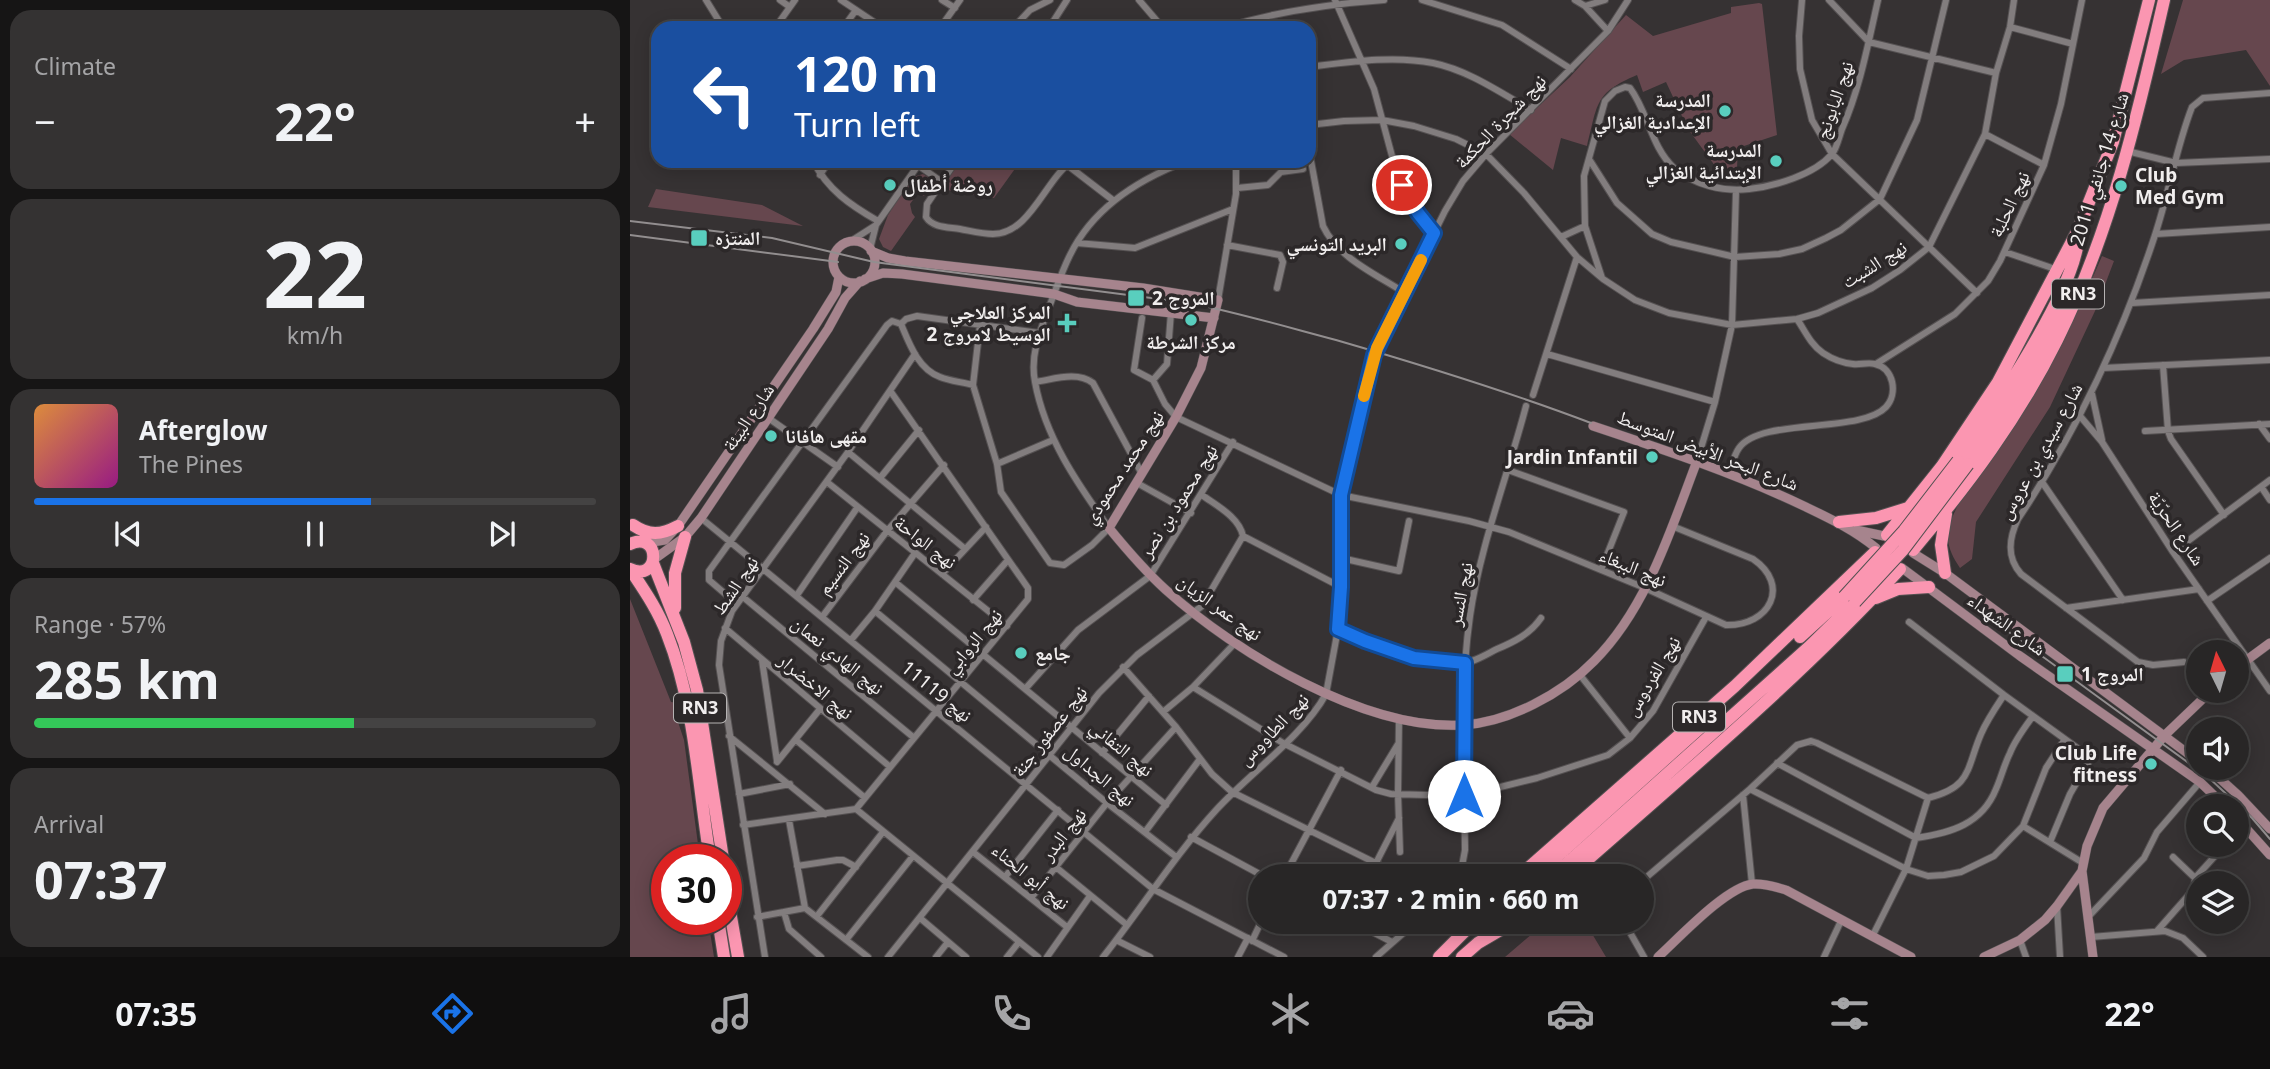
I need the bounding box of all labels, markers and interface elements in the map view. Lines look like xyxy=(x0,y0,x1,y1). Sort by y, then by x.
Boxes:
text: 120 m xyxy=(794,40,939,106)
icon: left xyxy=(679,49,770,140)
text: Climate xyxy=(34,50,116,82)
street label: نهج البابونج xyxy=(1809,57,1859,143)
street label: نهج شجرة الحكمة xyxy=(1448,68,1552,174)
text: 22° xyxy=(274,85,356,156)
place label: المدرسة الإعدادية الغزالي xyxy=(1594,87,1711,138)
street label: شارع 14 جانفي 2011 xyxy=(2063,89,2137,250)
text: − xyxy=(34,95,56,147)
text: + xyxy=(574,95,596,147)
text: Turn left xyxy=(794,103,920,146)
marker: المدرسة الإعدادية الغزالي xyxy=(1717,103,1733,119)
place label: المدرسة الإبتدائية الغزالي xyxy=(1646,137,1762,188)
marker: المدرسة الإبتدائية الغزالي xyxy=(1768,153,1784,169)
pin xyxy=(1372,155,1432,215)
place label: Club Med Gym xyxy=(2135,162,2224,210)
icon: arrive xyxy=(1383,166,1421,204)
street label: نهج الحلبة xyxy=(1982,167,2036,241)
place label: روضة أطفال xyxy=(904,172,993,198)
marker: روضة أطفال xyxy=(882,177,898,193)
marker: Club Med Gym xyxy=(2113,178,2129,194)
text: 22 xyxy=(263,211,367,335)
place label: المنتزه xyxy=(715,225,760,251)
marker: المنتزه xyxy=(689,228,709,248)
place label: البريد التونسي xyxy=(1287,231,1387,260)
street label: نهج الشبت xyxy=(1836,234,1912,294)
marker: البريد التونسي xyxy=(1393,236,1409,252)
road number: RN3 xyxy=(2052,280,2104,308)
place label: المروج 2 xyxy=(1152,285,1215,311)
marker: المروج 2 xyxy=(1126,288,1146,308)
place label: المركز العلاجي الوسيط لامروج 2 xyxy=(927,299,1051,347)
marker: مركز الشرطة xyxy=(1183,312,1199,328)
marker: المركز العلاجي الوسيط لامروج 2 xyxy=(1057,313,1077,333)
text: km/h xyxy=(287,319,343,351)
place label: مركز الشرطة xyxy=(1146,329,1236,355)
street label: شارع البيئة xyxy=(716,378,780,456)
street label: شارع سيدي بن عروس xyxy=(1992,378,2091,525)
street label: شارع البحر الأبيض المتوسط xyxy=(1614,403,1802,497)
street label: نهج محمد محمودي xyxy=(1076,405,1172,530)
text: Afterglow xyxy=(139,412,267,448)
place label: مقهى هافانا xyxy=(785,423,867,449)
marker: مقهى هافانا xyxy=(763,428,779,444)
street label: نهج محمود بن نصر xyxy=(1132,439,1223,564)
place label: Jardin Infantil xyxy=(1505,444,1638,470)
text: The Pines xyxy=(139,448,243,480)
marker: Jardin Infantil xyxy=(1644,449,1660,465)
street label: شارع الحرّيّة xyxy=(2142,485,2212,571)
street label: نهج الواحة xyxy=(889,509,963,575)
icon: previous xyxy=(109,515,147,553)
icon: pause xyxy=(296,515,334,553)
icon: next xyxy=(483,515,521,553)
street label: نهج النسيم xyxy=(810,526,876,600)
street label: نهج الببغاء xyxy=(1595,541,1671,593)
street label: نهج الشط xyxy=(706,550,764,620)
street label: نهج النسر xyxy=(1441,560,1479,629)
street label: نهج عمر الزيان xyxy=(1172,567,1268,647)
street label: شارع الشهداء xyxy=(1962,587,2052,661)
street label: نهج الروابي xyxy=(938,603,1010,681)
text: Range · 57% xyxy=(34,608,166,640)
street label: نهج الهادي نعمان xyxy=(784,610,890,703)
street label: نهج الفردوس xyxy=(1618,631,1686,721)
place label: جامع xyxy=(1035,640,1071,666)
north arrow xyxy=(2186,640,2249,704)
map controls xyxy=(2186,640,2249,934)
text: 285 km xyxy=(34,643,220,714)
marker: جامع xyxy=(1013,645,1029,661)
street label: نهج الاخضرار xyxy=(772,646,859,725)
street label: نهج 11119 xyxy=(896,654,978,728)
place label: المروج 1 xyxy=(2081,661,2144,687)
marker: المروج 1 xyxy=(2055,664,2075,684)
street label: نهج عصفور جنة xyxy=(1005,680,1093,782)
street label: نهج الطاووس xyxy=(1232,687,1314,771)
road number: RN3 xyxy=(674,694,726,722)
road number: RN3 xyxy=(1673,702,1725,732)
street label: نهج التفاني xyxy=(1083,714,1159,785)
button: sound xyxy=(2186,717,2249,780)
street label: نهج الجداول xyxy=(1059,738,1141,812)
place label: Club Life fitness xyxy=(2055,740,2137,788)
marker: Club Life fitness xyxy=(2143,756,2159,772)
position arrow xyxy=(1427,759,1501,833)
button: search xyxy=(2186,794,2249,857)
street label: نهج البدر xyxy=(1034,802,1092,867)
text: Arrival xyxy=(34,808,104,840)
street label: نهج أبو الحناء xyxy=(986,836,1076,916)
text: 07:37 xyxy=(34,843,168,914)
speed limit sign: 30 xyxy=(651,844,742,935)
button: layers xyxy=(2186,871,2249,934)
text: 07:37 · 2 min · 660 m xyxy=(1323,881,1579,917)
icon: directions xyxy=(428,989,477,1038)
icon: music xyxy=(707,989,756,1038)
icon: phone xyxy=(987,989,1036,1038)
icon: climate xyxy=(1266,989,1315,1038)
icon: car xyxy=(1546,989,1595,1038)
icon: filters xyxy=(1825,989,1874,1038)
text: 07:35 xyxy=(115,992,197,1035)
text: 22° xyxy=(2105,992,2155,1035)

